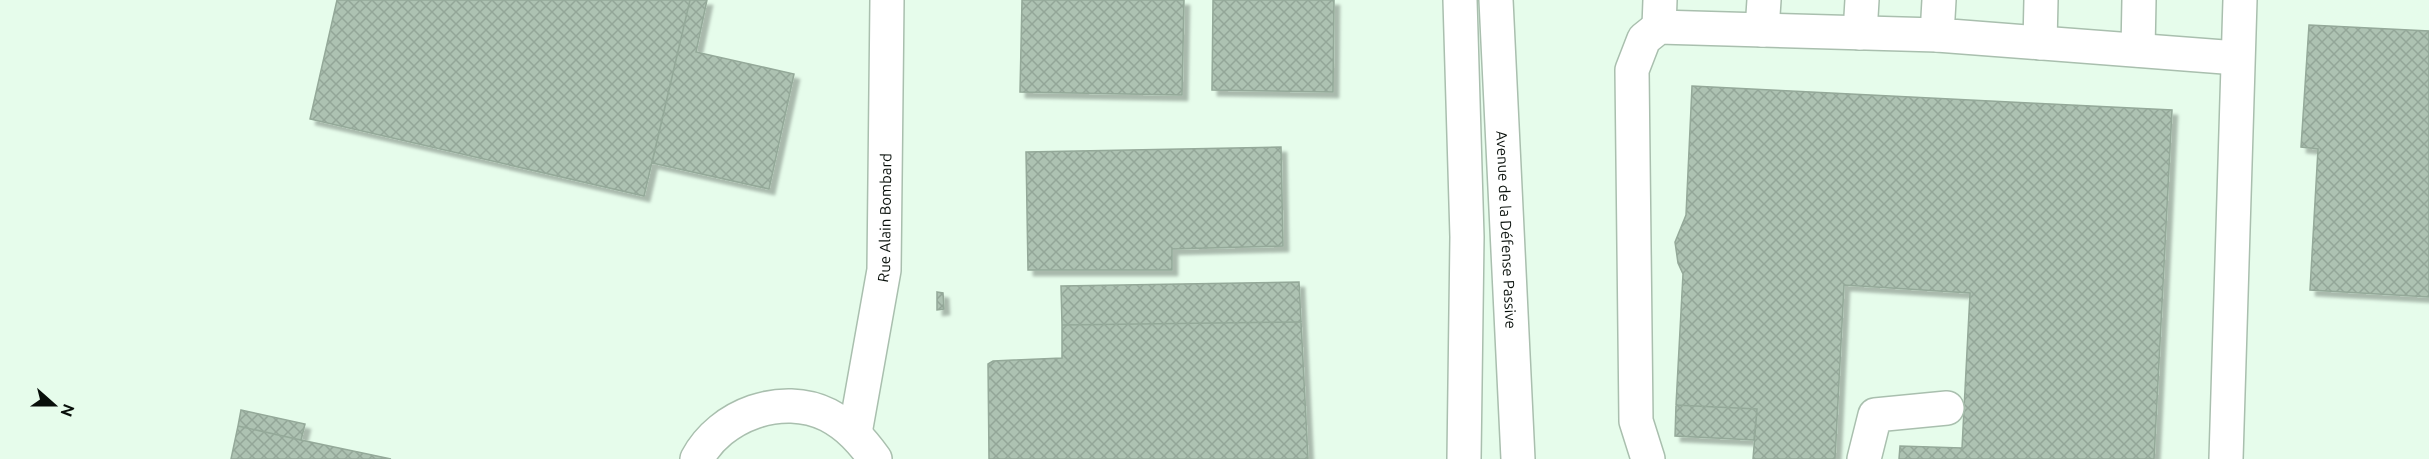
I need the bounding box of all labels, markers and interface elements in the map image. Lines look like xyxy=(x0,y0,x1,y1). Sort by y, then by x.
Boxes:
street label: Avenue de la Défense Passive xyxy=(1494,130,1520,329)
street label: Rue Alain Bombard xyxy=(874,153,894,283)
north arrow xyxy=(24,375,84,435)
text: N xyxy=(57,402,79,419)

